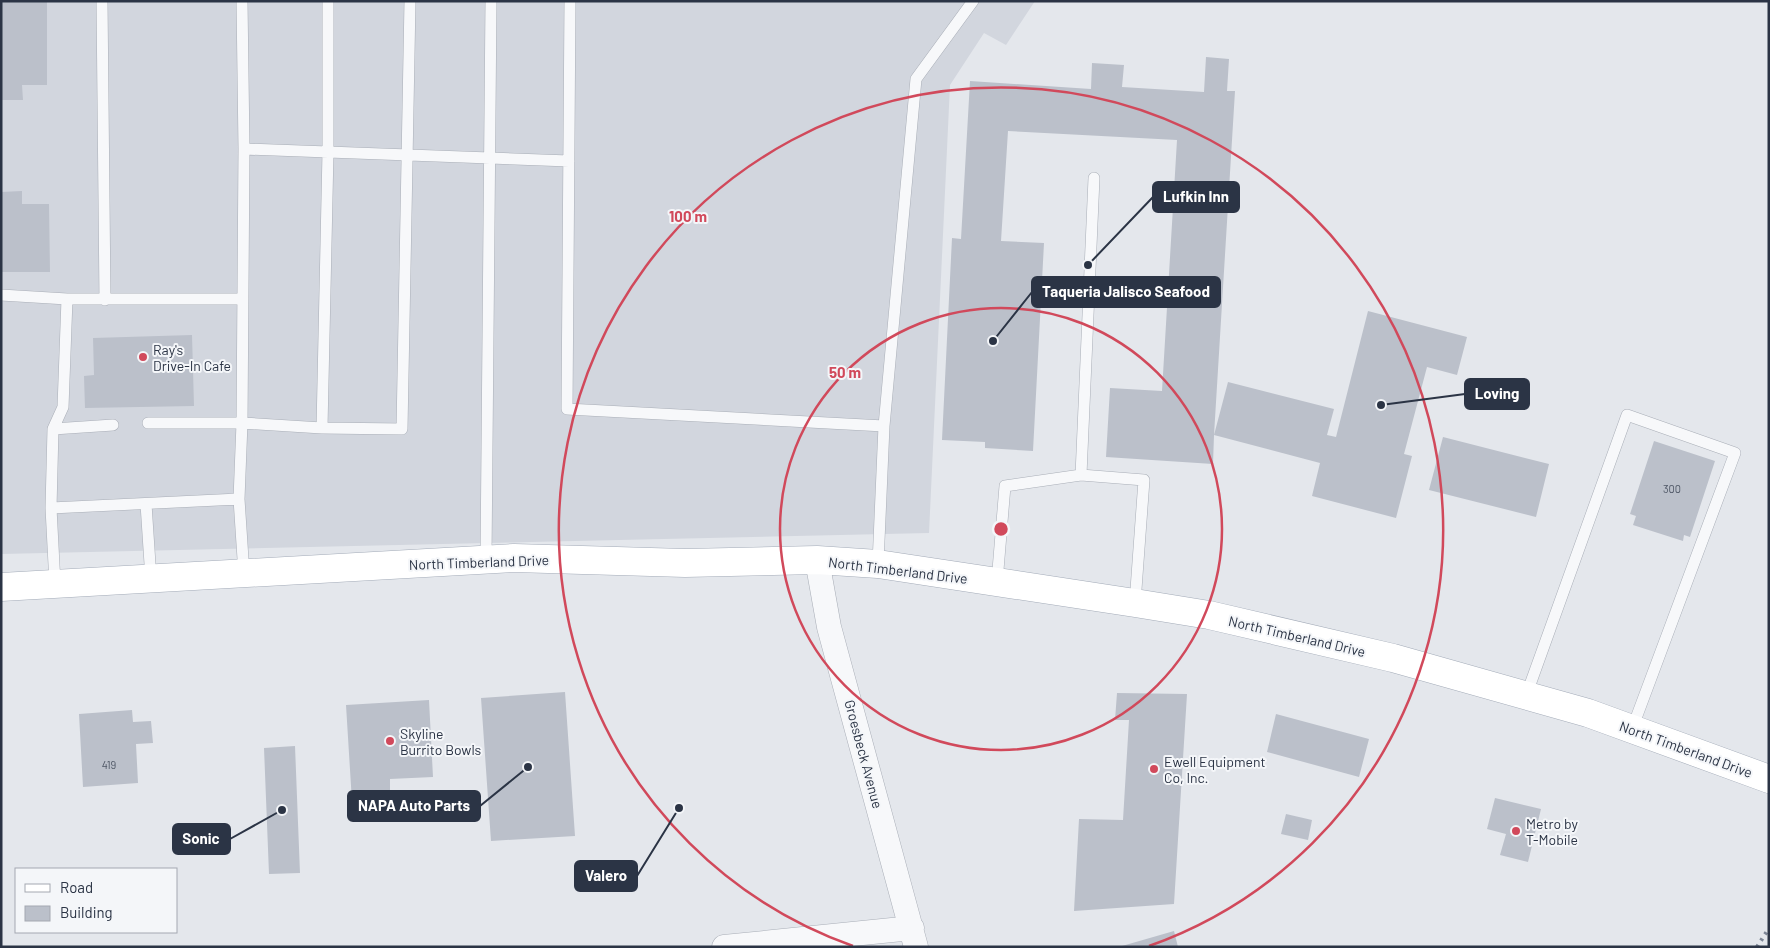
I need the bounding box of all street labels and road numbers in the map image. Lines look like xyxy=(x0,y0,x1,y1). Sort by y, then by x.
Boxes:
street label: North Timberland Drive xyxy=(409,551,549,573)
street label: North Timberland Drive xyxy=(827,553,969,587)
street label: North Timberland Drive xyxy=(1227,612,1367,660)
street label: Groesbeck Avenue xyxy=(841,698,887,810)
street label: North Timberland Drive xyxy=(1617,717,1755,781)

